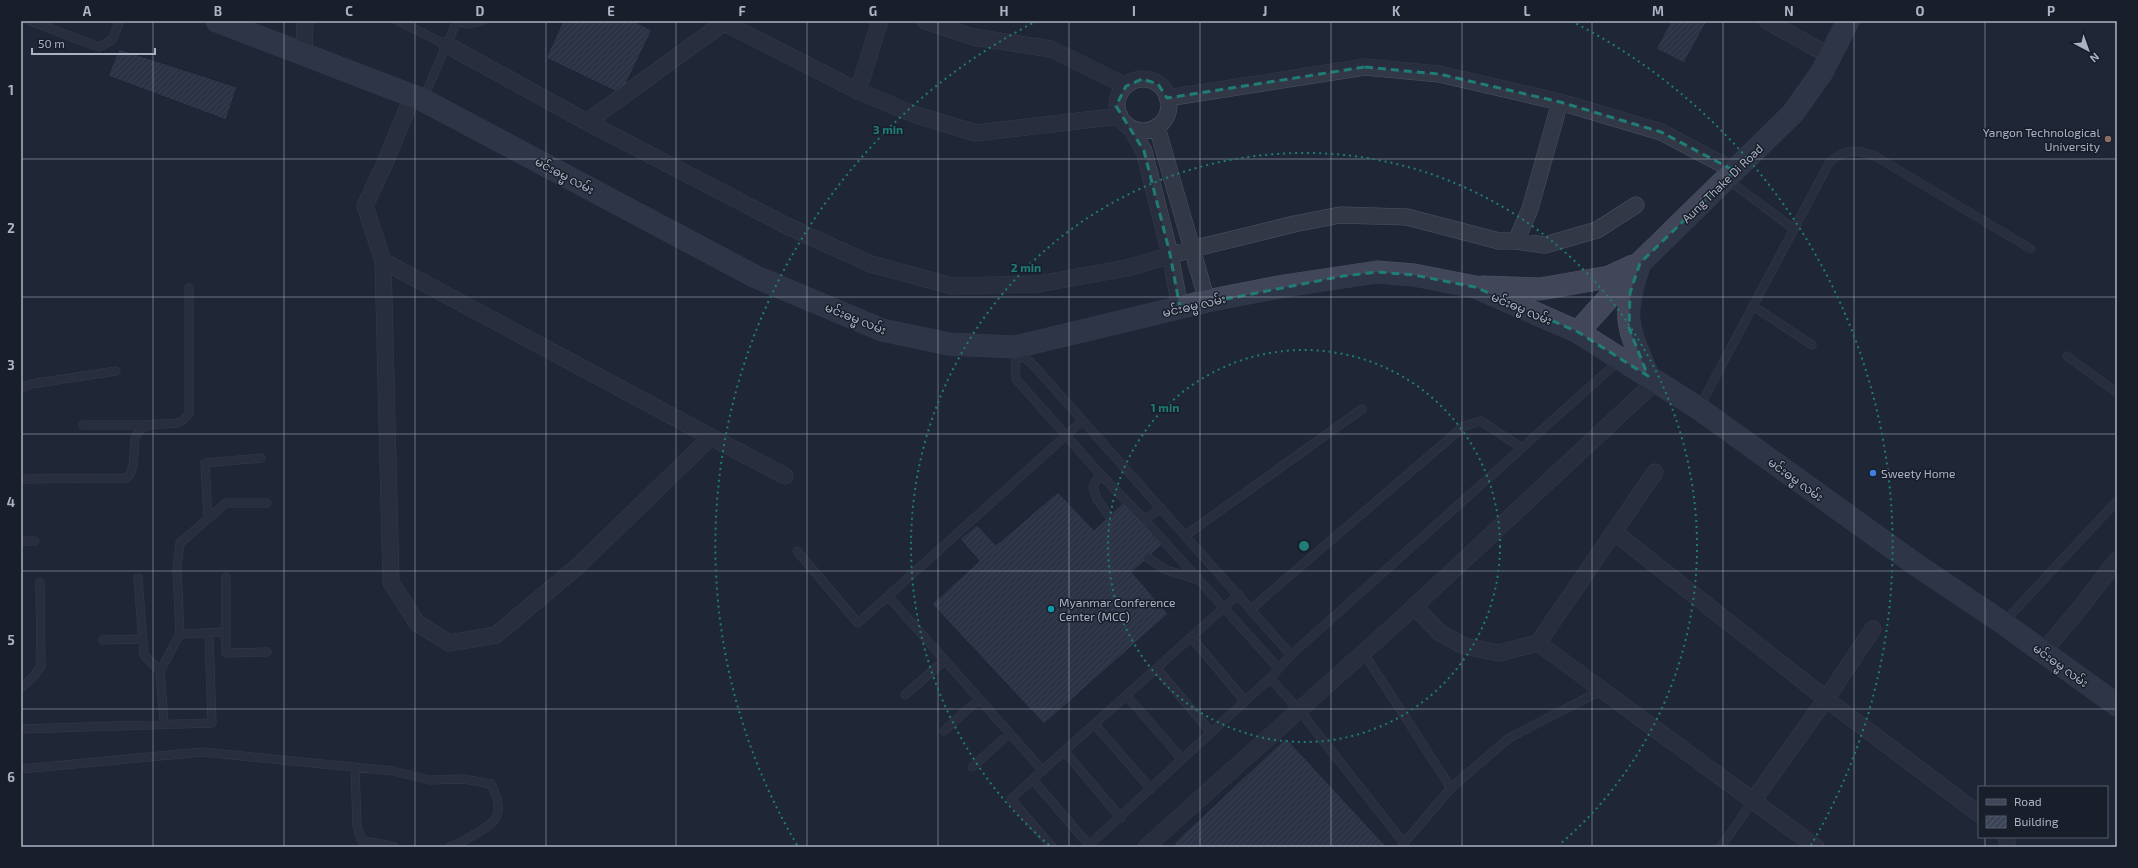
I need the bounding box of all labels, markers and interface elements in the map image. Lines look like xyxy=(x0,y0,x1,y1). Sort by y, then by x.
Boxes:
text: A xyxy=(83,3,92,19)
text: B xyxy=(214,3,222,19)
text: C xyxy=(345,3,353,19)
text: D xyxy=(476,3,485,19)
text: E xyxy=(607,3,615,19)
text: F xyxy=(738,3,746,19)
text: G xyxy=(869,3,877,19)
text: H xyxy=(1000,3,1009,19)
text: I xyxy=(1132,3,1136,19)
text: J xyxy=(1263,3,1267,19)
text: K xyxy=(1392,3,1401,19)
text: L xyxy=(1524,3,1531,19)
text: M xyxy=(1652,3,1664,19)
text: N xyxy=(1784,3,1794,19)
text: O xyxy=(1916,3,1925,19)
text: P xyxy=(2047,3,2055,19)
scale bar xyxy=(32,30,155,56)
north arrow xyxy=(2068,30,2108,70)
text: 50 m xyxy=(38,36,65,50)
text: N xyxy=(2088,50,2102,65)
text: 1 xyxy=(8,82,14,98)
text: 3 min xyxy=(873,122,903,136)
place label: Yangon Technological University xyxy=(1983,125,2101,153)
marker: Yangon Technological University xyxy=(2103,134,2113,144)
street label: Aung Thake Di Road xyxy=(1679,141,1765,225)
street label: မင်းဓမ္မ လမ်း xyxy=(531,153,597,200)
text: 2 xyxy=(7,220,15,236)
text: 2 min xyxy=(1011,260,1041,274)
street label: မင်းဓမ္မ လမ်း xyxy=(1488,288,1555,331)
street label: မင်းဓမ္မ လမ်း xyxy=(1161,290,1228,323)
street label: မင်းဓမ္မ လမ်း xyxy=(822,298,889,341)
text: 3 xyxy=(7,357,15,373)
text: 1 min xyxy=(1151,400,1179,414)
street label: မင်းဓမ္မ လမ်း xyxy=(1763,454,1827,507)
place label: Sweety Home xyxy=(1881,466,1956,480)
marker: Sweety Home xyxy=(1868,468,1878,478)
text: 4 xyxy=(7,494,15,510)
centre of rings xyxy=(1297,539,1311,553)
place label: Myanmar Conference Center (MCC) xyxy=(1059,595,1176,623)
marker: Myanmar Conference Center (MCC) xyxy=(1046,604,1056,614)
text: 5 xyxy=(7,632,15,648)
street label: မင်းဓမ္မ လမ်း xyxy=(2028,640,2092,693)
text: 6 xyxy=(7,769,15,785)
legend xyxy=(1978,786,2108,838)
text: Road xyxy=(2014,794,2042,808)
text: Building xyxy=(2014,814,2059,828)

